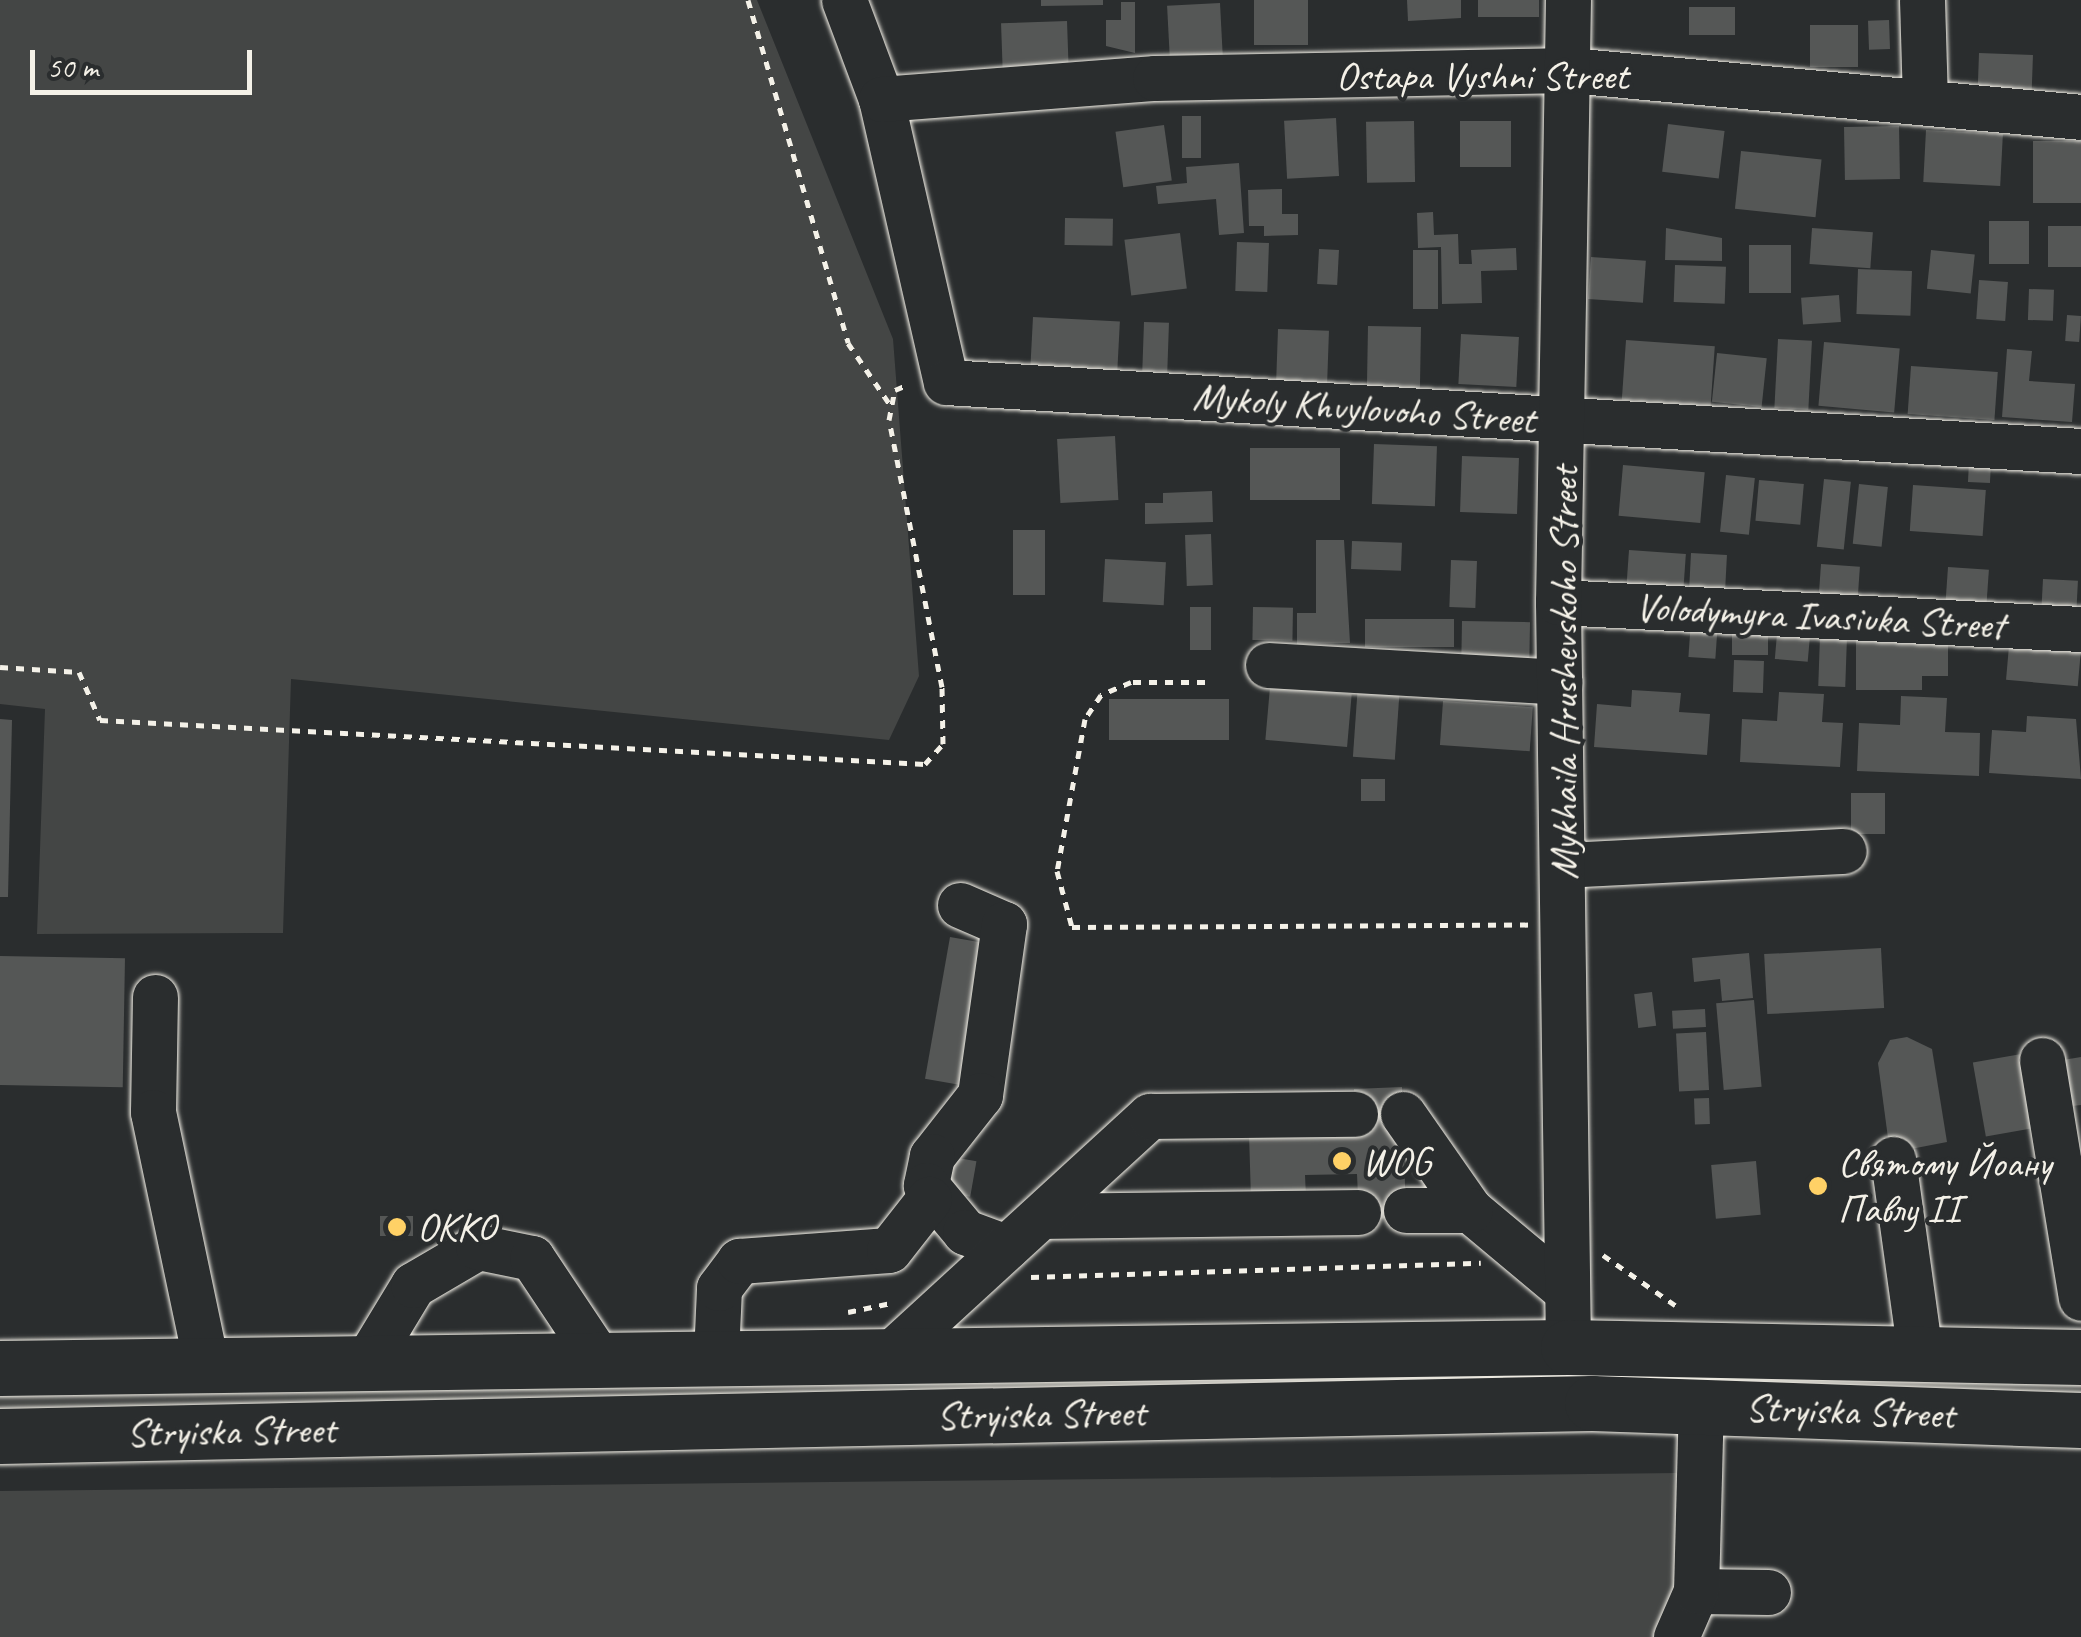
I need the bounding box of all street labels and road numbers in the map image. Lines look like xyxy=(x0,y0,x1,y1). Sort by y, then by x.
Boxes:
street label: Ostapa Vyshni Street xyxy=(1336,52,1628,100)
street label: Mykoly Khvylovoho Street xyxy=(1191,372,1537,444)
street label: Mykhaila Hrushevskoho Street xyxy=(1540,466,1588,880)
street label: Volodymyra Ivasiuka Street xyxy=(1634,582,2006,650)
street label: Stryiska Street xyxy=(1744,1383,1956,1439)
street label: Stryiska Street xyxy=(936,1388,1146,1440)
street label: Stryiska Street xyxy=(126,1405,336,1457)

